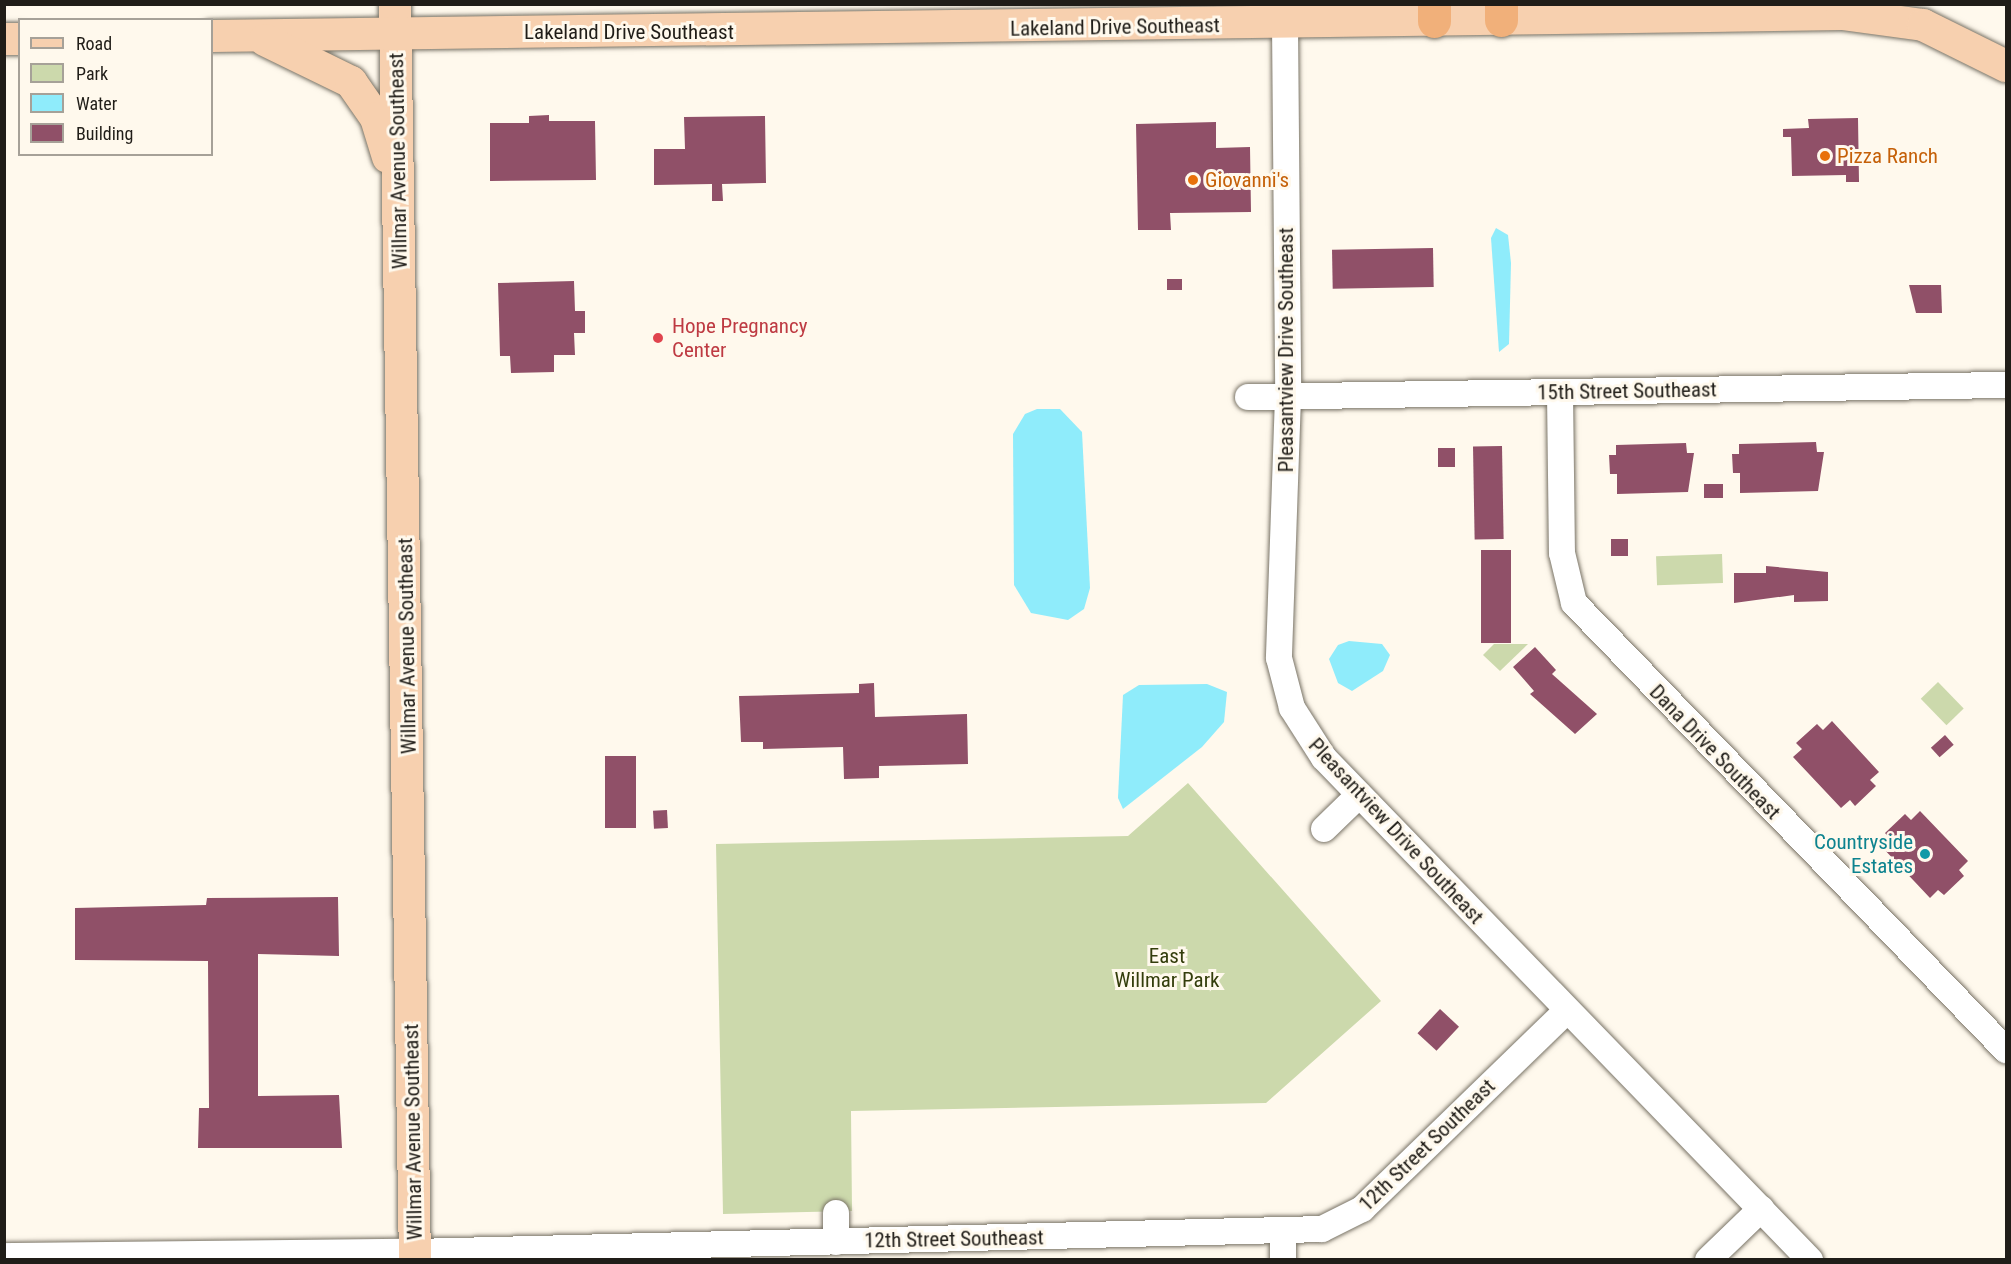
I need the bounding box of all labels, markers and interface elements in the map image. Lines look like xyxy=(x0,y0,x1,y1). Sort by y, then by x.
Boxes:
street label: Lakeland Drive Southeast xyxy=(1010,13,1220,41)
legend xyxy=(18,18,213,156)
street label: Lakeland Drive Southeast xyxy=(524,19,734,45)
text: Road xyxy=(76,33,112,54)
street label: Willmar Avenue Southeast xyxy=(384,53,412,269)
text: Park xyxy=(76,63,108,84)
text: Water xyxy=(76,93,117,114)
text: Building xyxy=(76,123,133,144)
place label: Pizza Ranch xyxy=(1837,143,1938,169)
marker: Pizza Ranch xyxy=(1818,149,1832,163)
place label: Giovanni's xyxy=(1205,167,1289,193)
marker: Giovanni's xyxy=(1186,173,1200,187)
street label: Pleasantview Drive Southeast xyxy=(1273,228,1299,472)
place label: Hope Pregnancy Center xyxy=(672,313,807,363)
marker: Hope Pregnancy Center xyxy=(649,329,667,347)
street label: 15th Street Southeast xyxy=(1537,377,1717,405)
street label: Willmar Avenue Southeast xyxy=(393,538,421,754)
street label: Dana Drive Southeast xyxy=(1644,679,1786,825)
street label: Pleasantview Drive Southeast xyxy=(1303,733,1489,929)
place label: Countryside Estates xyxy=(1814,829,1913,879)
marker: Countryside Estates xyxy=(1918,847,1932,861)
park label: East Willmar Park xyxy=(1115,943,1219,993)
street label: Willmar Avenue Southeast xyxy=(399,1024,427,1240)
street label: 12th Street Southeast xyxy=(1354,1074,1500,1216)
street label: 12th Street Southeast xyxy=(864,1225,1044,1253)

